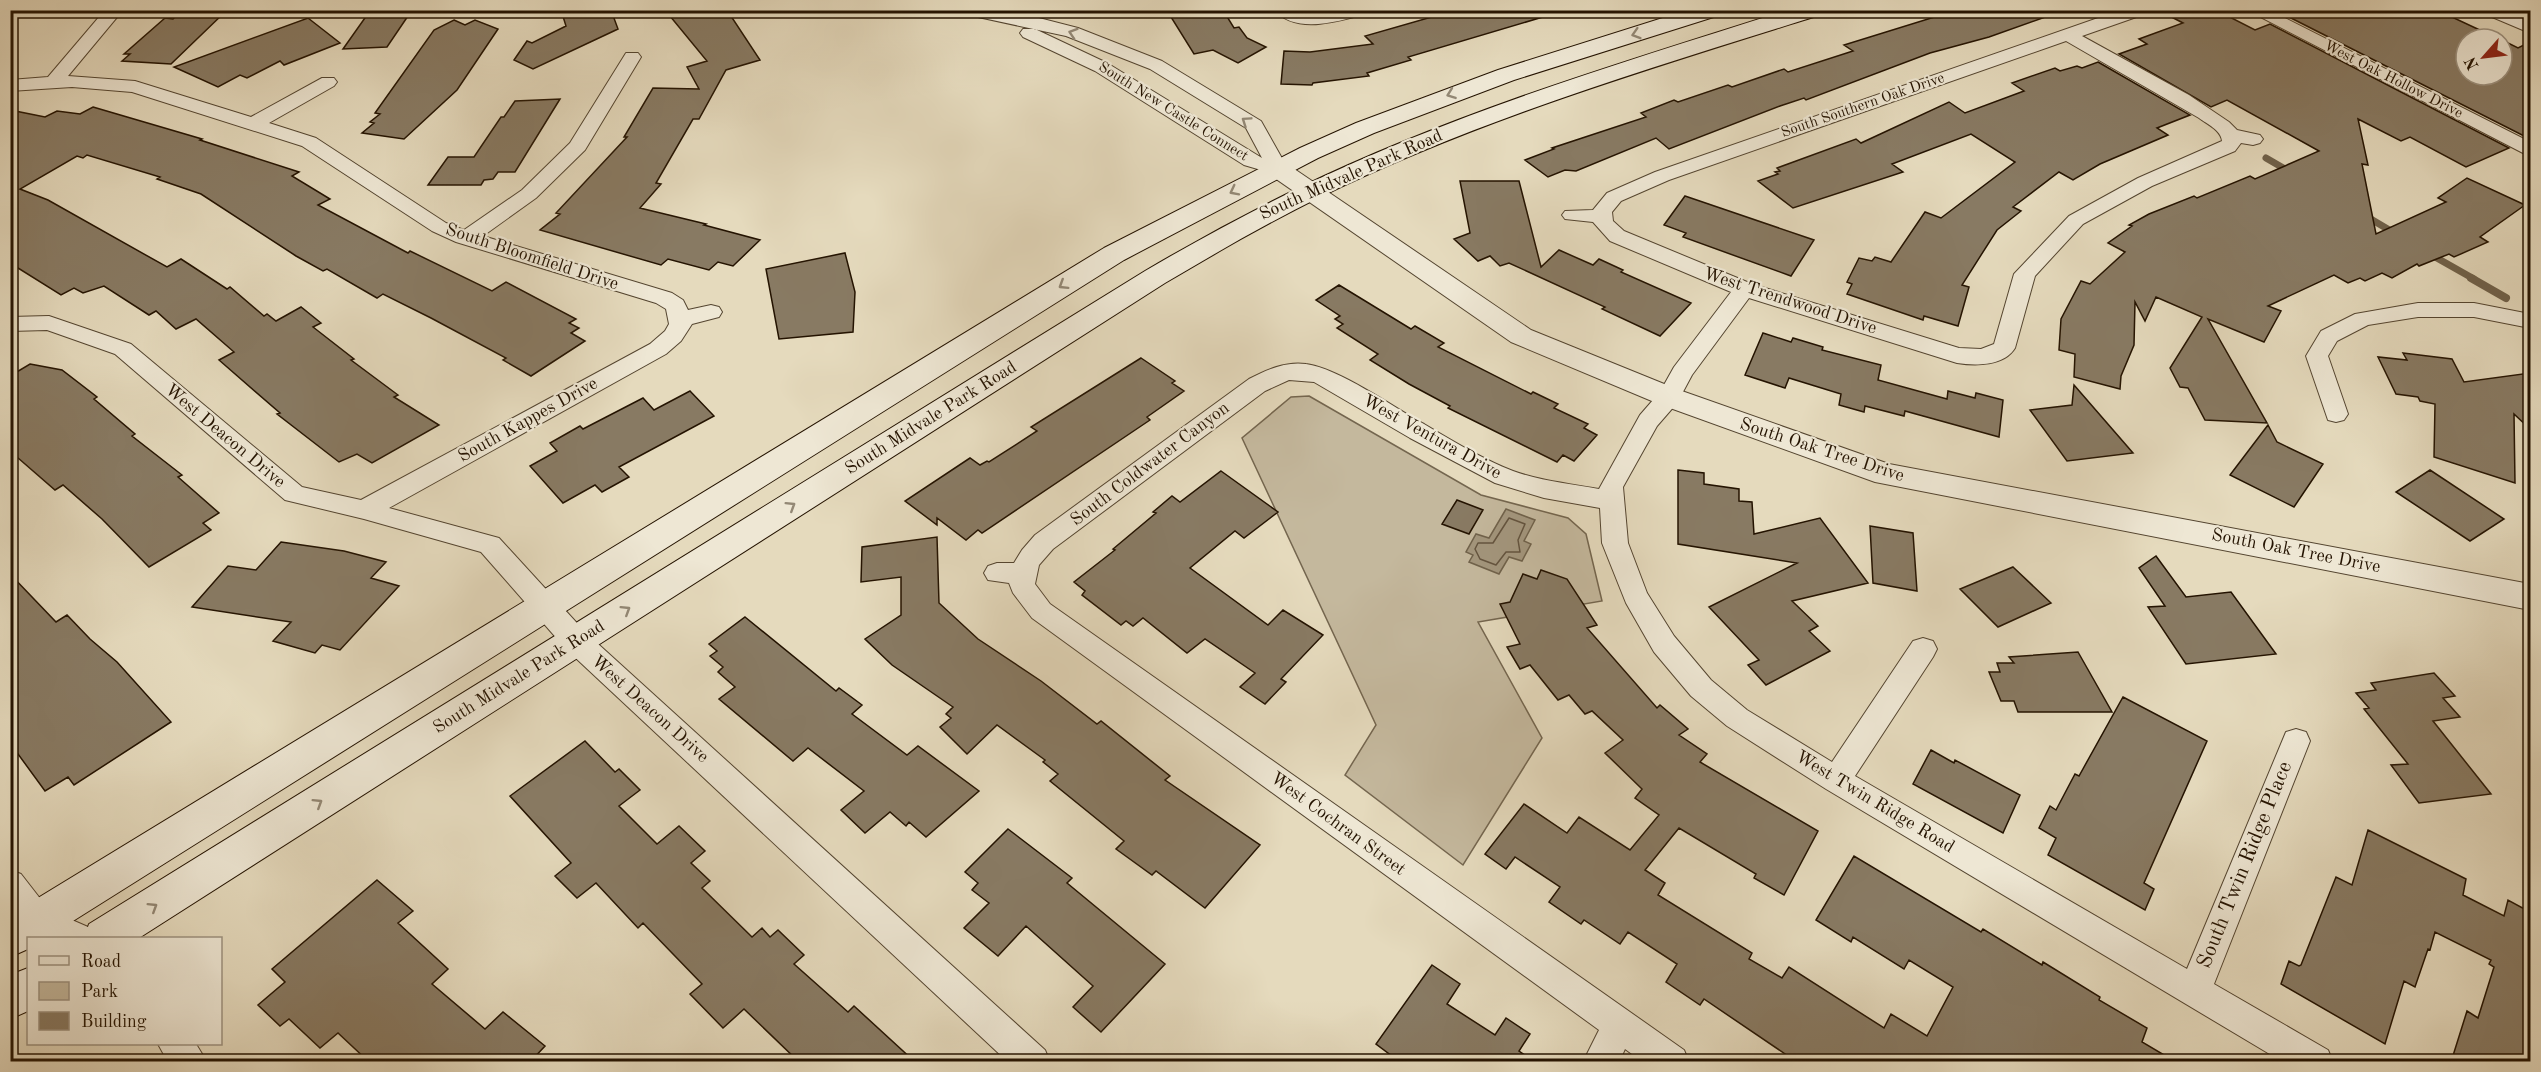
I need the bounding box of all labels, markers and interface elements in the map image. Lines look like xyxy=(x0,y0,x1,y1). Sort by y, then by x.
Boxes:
one-way arrow xyxy=(1631,27,1642,39)
north arrow xyxy=(2454,27,2514,87)
one-way arrow xyxy=(1068,28,1079,41)
street label: West Oak Hollow Drive xyxy=(2321,38,2465,122)
text: N xyxy=(2462,53,2482,72)
street label: South New Castle Connect xyxy=(1095,60,1251,164)
street label: South Southern Oak Drive xyxy=(1779,71,1947,141)
one-way arrow xyxy=(1446,87,1456,100)
one-way arrow xyxy=(1242,117,1253,128)
street label: South Midvale Park Road xyxy=(1257,126,1445,224)
one-way arrow xyxy=(1230,184,1241,195)
street label: South Bloomfield Drive xyxy=(443,221,621,293)
street label: West Trendwood Drive xyxy=(1701,264,1879,338)
one-way arrow xyxy=(1059,277,1069,289)
street label: South Midvale Park Road xyxy=(842,358,1020,478)
street label: South Kappes Drive xyxy=(455,374,601,466)
street label: West Deacon Drive xyxy=(161,381,289,491)
street label: West Ventura Drive xyxy=(1360,391,1504,483)
street label: South Coldwater Canyon xyxy=(1067,398,1233,529)
street label: South Oak Tree Drive xyxy=(1738,415,1906,485)
one-way arrow xyxy=(784,503,795,514)
street label: South Oak Tree Drive xyxy=(2210,526,2382,576)
one-way arrow xyxy=(619,606,630,617)
street label: South Midvale Park Road xyxy=(430,617,608,737)
street label: West Deacon Drive xyxy=(588,652,712,766)
street label: West Twin Ridge Road xyxy=(1793,748,1957,856)
street label: South Twin Ridge Place xyxy=(2194,759,2296,971)
street label: West Cochran Street xyxy=(1267,769,1409,879)
one-way arrow xyxy=(312,800,323,811)
one-way arrow xyxy=(147,903,157,915)
legend xyxy=(27,937,222,1045)
text: Road xyxy=(81,953,121,971)
text: Park xyxy=(81,983,118,1001)
text: Building xyxy=(81,1013,147,1031)

